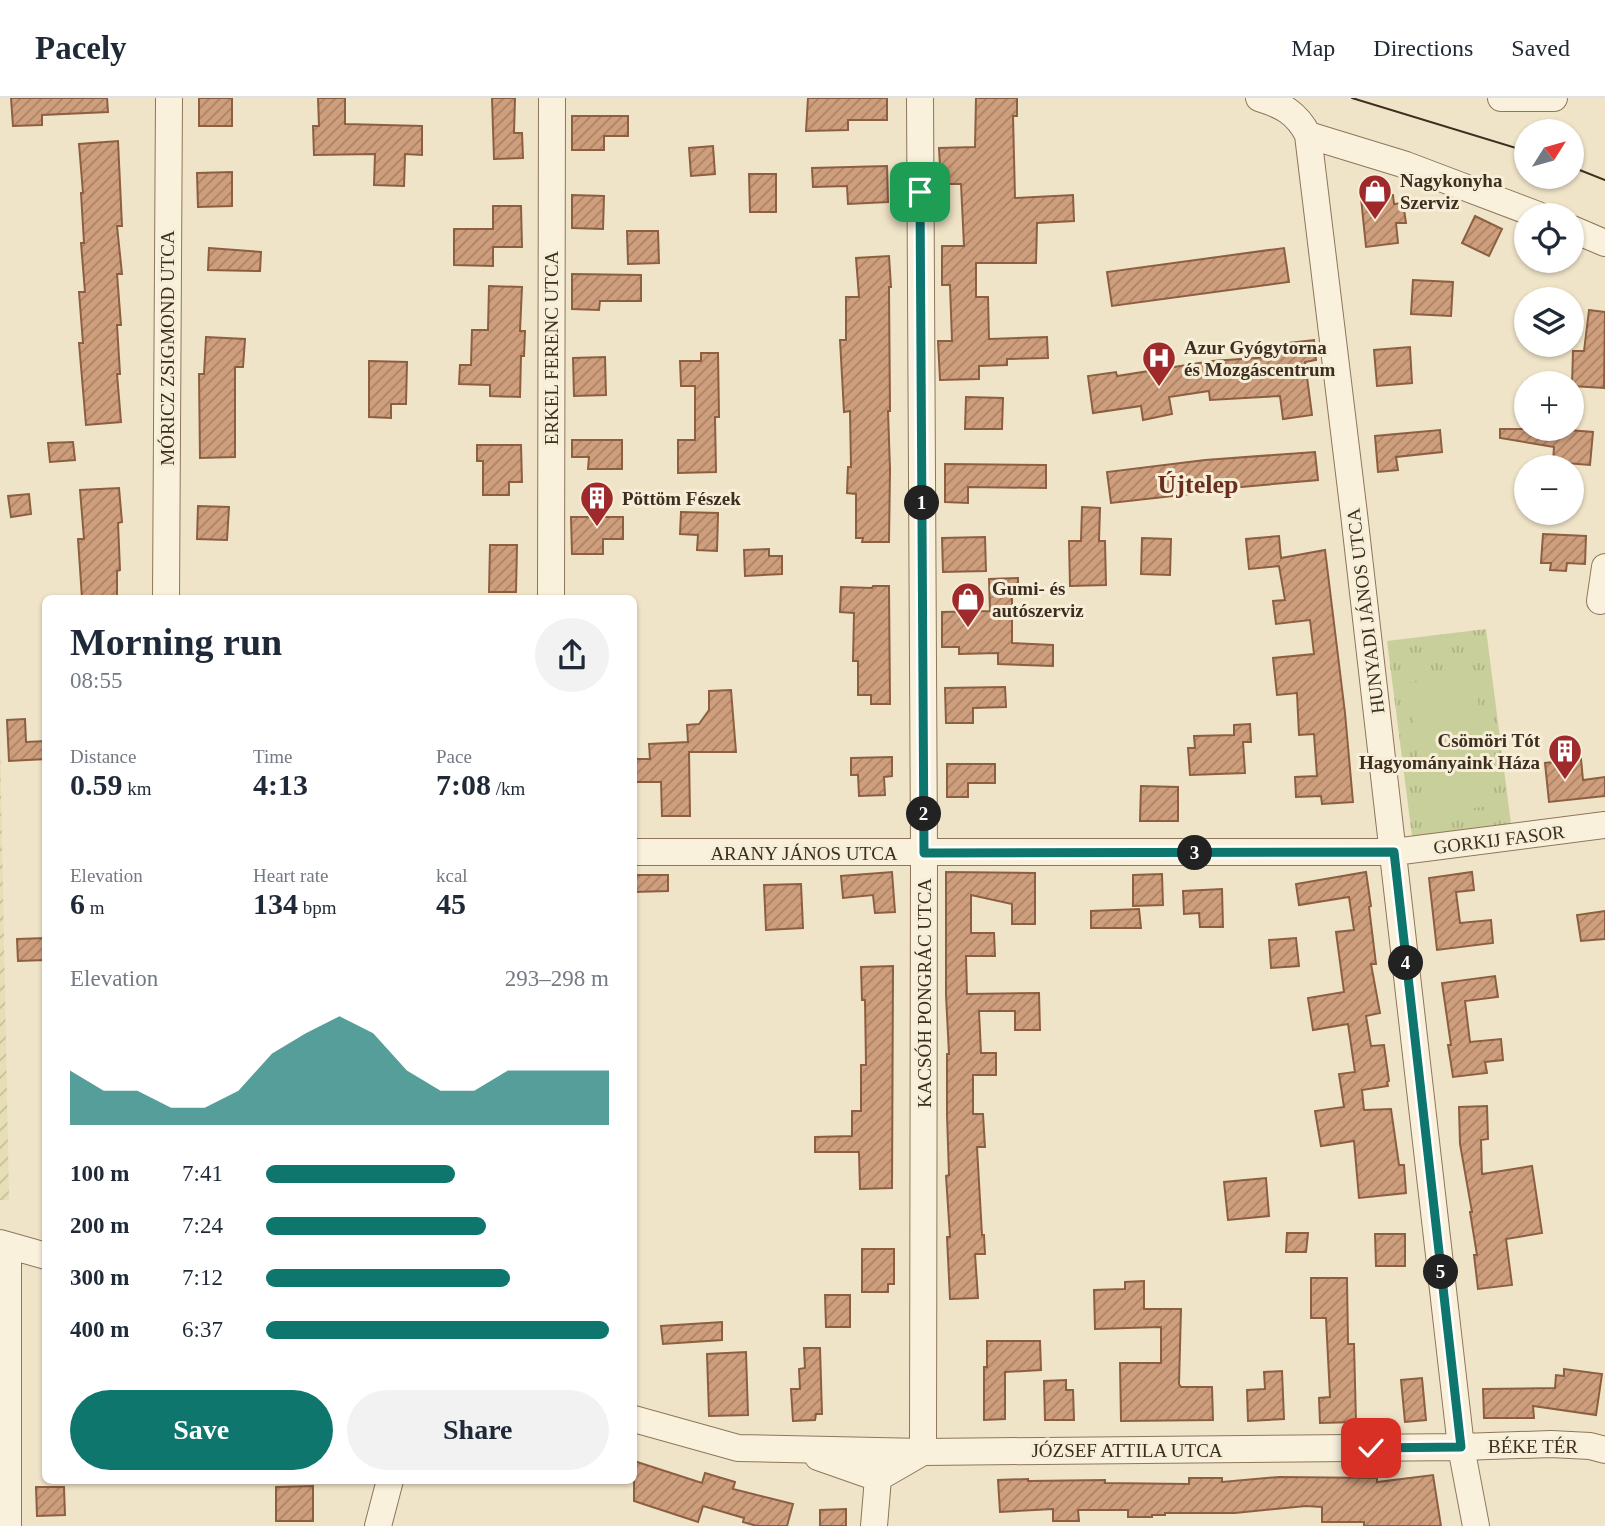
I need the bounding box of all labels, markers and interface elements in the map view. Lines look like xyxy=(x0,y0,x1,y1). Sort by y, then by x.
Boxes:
text: Pacely xyxy=(35,30,127,66)
text: Map xyxy=(1291,35,1335,61)
text: Directions xyxy=(1373,35,1473,61)
text: Saved xyxy=(1511,35,1570,61)
north arrow xyxy=(1514,119,1584,189)
map controls xyxy=(1514,119,1584,525)
pin xyxy=(890,162,950,222)
place label: Nagykonyha Szerviz xyxy=(1400,170,1503,213)
shop icon: Nagykonyha Szerviz xyxy=(1356,172,1394,221)
icon: arrive xyxy=(901,173,939,211)
button: locate xyxy=(1514,203,1584,273)
street label: MÓRICZ ZSIGMOND UTCA xyxy=(157,230,178,466)
street label: ERKEL FERENC UTCA xyxy=(541,250,562,445)
button: layers xyxy=(1514,287,1584,357)
place label: Azur Gyógytorna és Mozgáscentrum xyxy=(1184,337,1336,380)
hospital icon: Azur Gyógytorna és Mozgáscentrum xyxy=(1140,339,1178,388)
button: + xyxy=(1514,371,1584,441)
button: − xyxy=(1514,455,1584,525)
district label: Újtelep xyxy=(1158,470,1238,499)
building icon: Pöttöm Fészek xyxy=(578,479,616,528)
pin: 1 xyxy=(904,486,940,520)
place label: Pöttöm Fészek xyxy=(622,488,741,509)
text: 1 xyxy=(917,492,926,513)
street label: HUNYADI JÁNOS UTCA xyxy=(1342,507,1389,715)
place label: Gumi- és autószerviz xyxy=(992,578,1084,621)
shop icon: Gumi- és autószerviz xyxy=(949,580,987,629)
button: share xyxy=(535,618,609,692)
text: Morning run xyxy=(70,621,282,663)
text: 08:55 xyxy=(70,668,122,693)
place label: Csömöri Tót Hagyományaink Háza xyxy=(1359,730,1541,773)
building icon: Csömöri Tót Hagyományaink Háza xyxy=(1546,732,1584,781)
text: Distance xyxy=(70,746,136,767)
text: Time xyxy=(253,746,292,767)
text: Pace xyxy=(436,746,472,767)
text: 0.59 xyxy=(70,768,123,801)
text: 4:13 xyxy=(253,768,308,801)
text: 7:08 xyxy=(436,768,491,801)
text: km xyxy=(123,778,152,799)
text: /km xyxy=(491,778,525,799)
pin: 2 xyxy=(906,796,942,832)
text: 2 xyxy=(919,803,928,824)
street label: GORKIJ FASOR xyxy=(1432,821,1566,858)
pin: 3 xyxy=(1178,836,1212,870)
text: 3 xyxy=(1190,842,1199,863)
street label: ARANY JÁNOS UTCA xyxy=(710,843,898,864)
text: Elevation xyxy=(70,865,143,886)
text: Heart rate xyxy=(253,865,328,886)
text: kcal xyxy=(436,865,468,886)
street label: KACSÓH PONGRÁC UTCA xyxy=(914,878,935,1108)
text: 6 xyxy=(70,887,85,920)
text: 134 xyxy=(253,887,298,920)
text: 45 xyxy=(436,887,466,920)
text: m xyxy=(85,897,105,918)
text: bpm xyxy=(298,897,337,918)
pin: 4 xyxy=(1388,946,1424,980)
text: 4 xyxy=(1401,952,1410,973)
text: Elevation xyxy=(70,966,158,991)
text: 293–298 m xyxy=(505,966,609,991)
text: 100 m xyxy=(70,1161,129,1186)
text: 7:41 xyxy=(182,1161,223,1186)
text: 200 m xyxy=(70,1213,129,1238)
text: 7:24 xyxy=(182,1213,223,1238)
pin: 5 xyxy=(1424,1254,1458,1290)
text: 5 xyxy=(1436,1261,1445,1282)
text: 300 m xyxy=(70,1265,129,1290)
text: 7:12 xyxy=(182,1265,223,1290)
text: 400 m xyxy=(70,1317,129,1342)
text: 6:37 xyxy=(182,1317,223,1342)
button: Save xyxy=(70,1390,333,1470)
button: Share xyxy=(347,1390,609,1470)
pin xyxy=(1341,1418,1401,1478)
icon: check xyxy=(1352,1429,1390,1467)
street label: BÉKE TÉR xyxy=(1488,1436,1578,1457)
street label: JÓZSEF ATTILA UTCA xyxy=(1031,1440,1223,1461)

